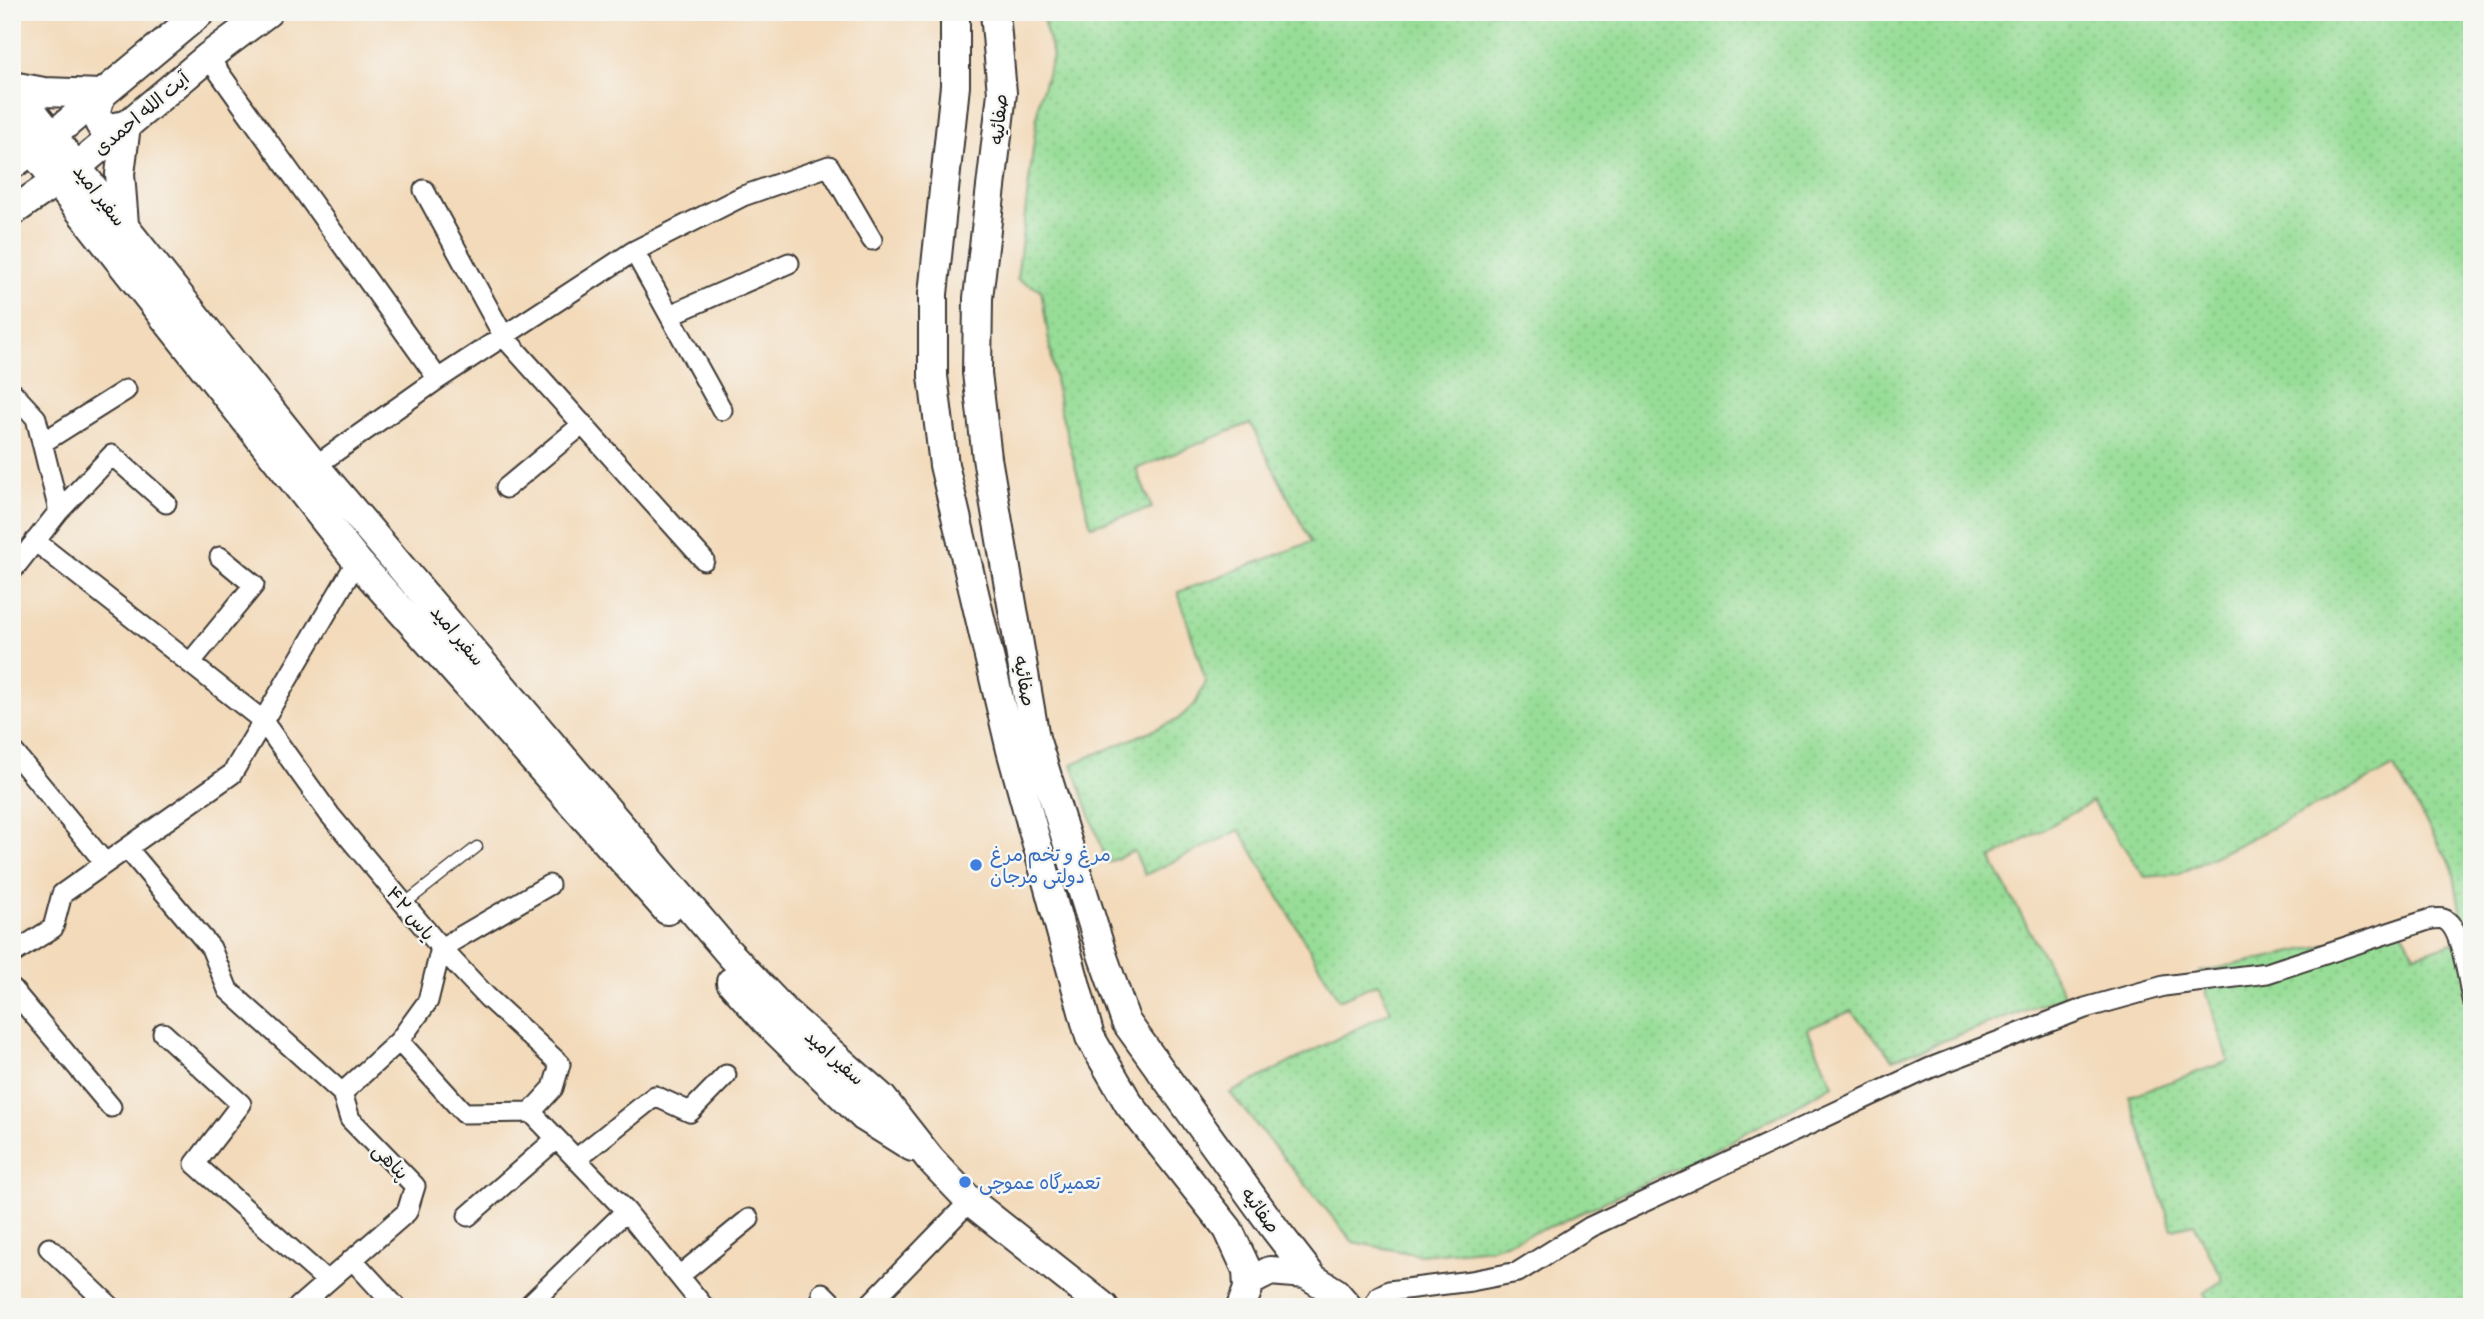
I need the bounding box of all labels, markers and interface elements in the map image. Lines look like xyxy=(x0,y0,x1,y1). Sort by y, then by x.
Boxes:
street label: آیت الله احمدی xyxy=(88,65,195,160)
street label: صفائیه xyxy=(984,93,1012,145)
street label: سفیر امید xyxy=(68,159,132,231)
street label: سفیر امید xyxy=(426,600,490,670)
street label: صفائیه xyxy=(1009,654,1041,708)
place label: مرغ و تخم مرغ دولتی مرجان xyxy=(990,842,1111,889)
marker: مرغ و تخم مرغ دولتی مرجان xyxy=(968,857,984,873)
street label: یاس ۴۲ xyxy=(381,881,441,945)
street label: سفیر امید xyxy=(800,1024,870,1090)
street label: پناهی xyxy=(367,1138,414,1185)
place label: تعمیرگاه عموچی xyxy=(979,1170,1101,1195)
marker: تعمیرگاه عموچی xyxy=(957,1174,973,1190)
street label: صفائیه xyxy=(1236,1182,1286,1238)

